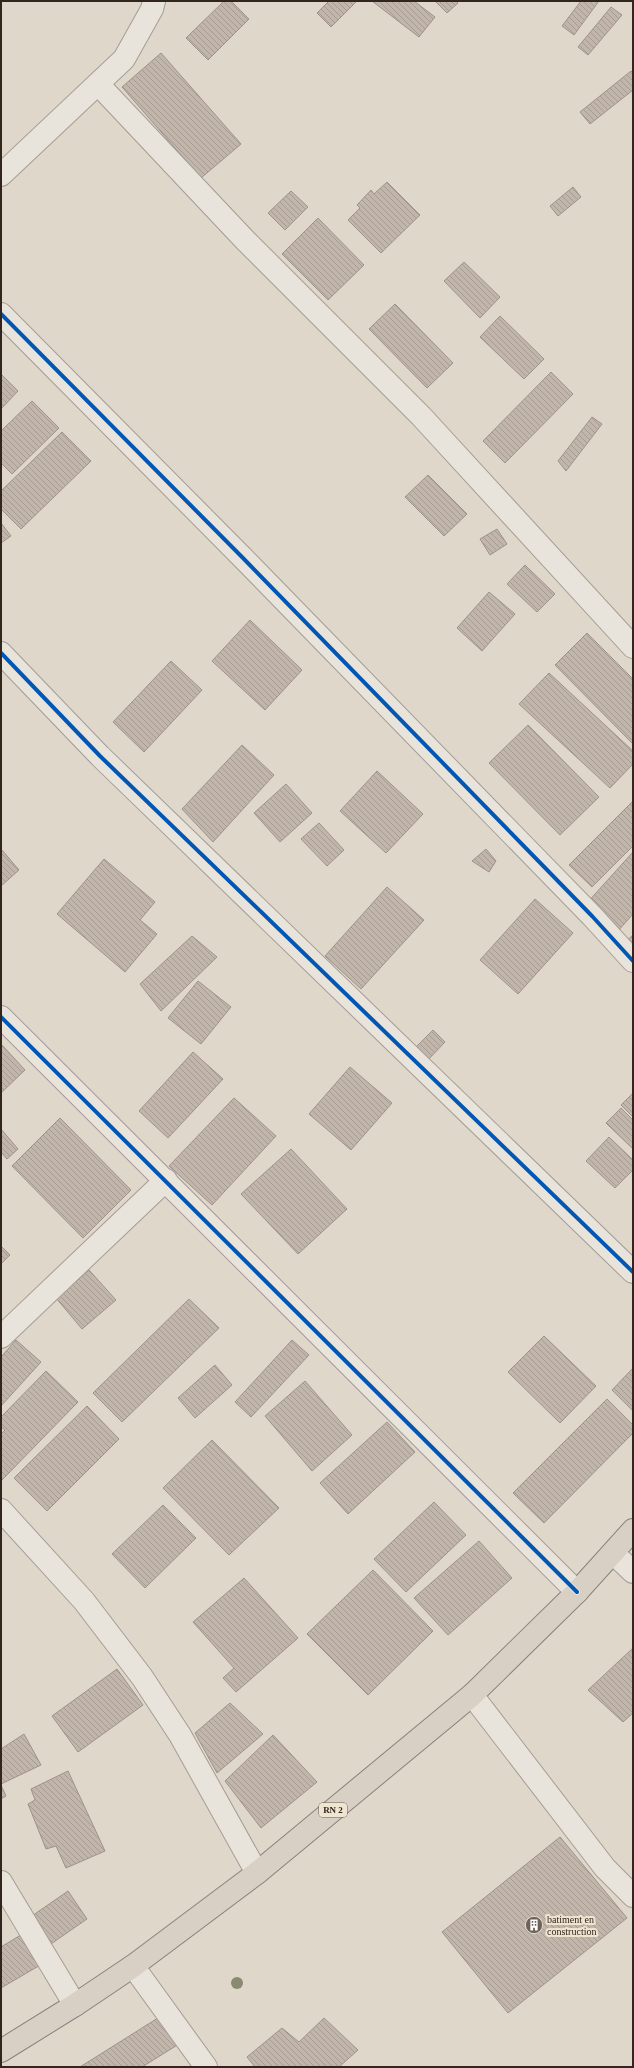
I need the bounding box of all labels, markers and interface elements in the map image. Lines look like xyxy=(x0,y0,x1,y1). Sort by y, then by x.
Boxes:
road number: RN 2 xyxy=(319,1803,347,1817)
place label: batiment en construction xyxy=(547,1914,596,1937)
building icon: batiment en construction xyxy=(524,1915,544,1935)

